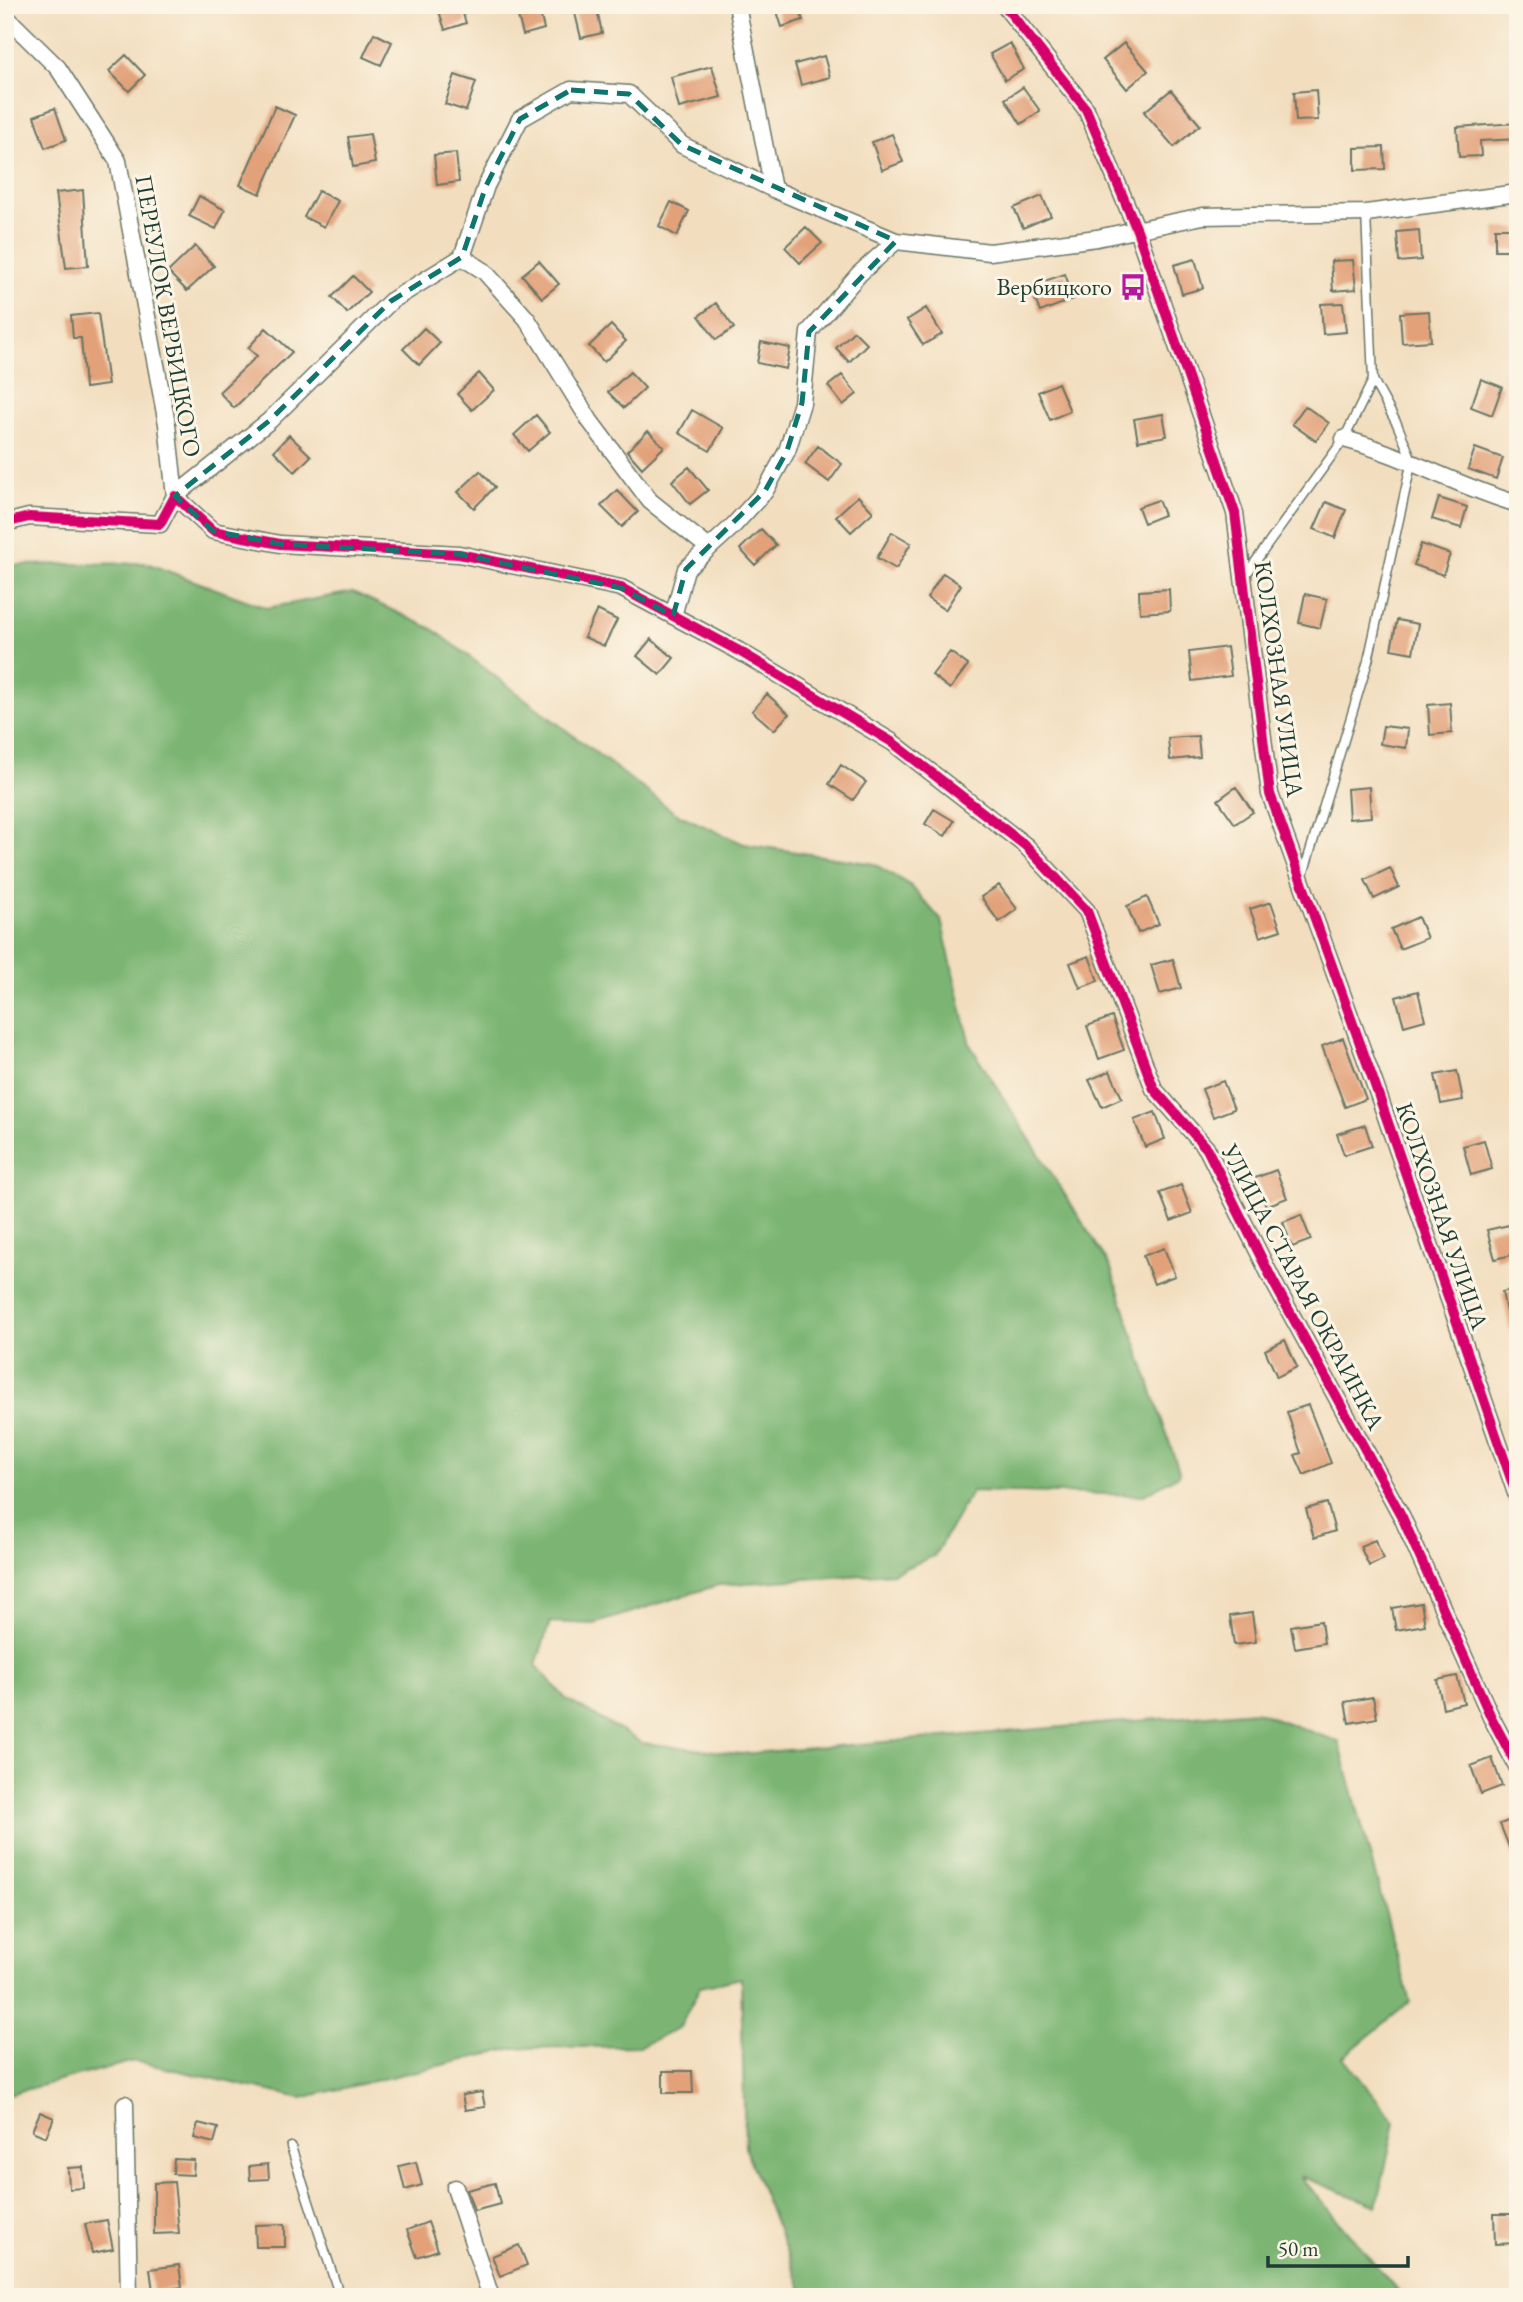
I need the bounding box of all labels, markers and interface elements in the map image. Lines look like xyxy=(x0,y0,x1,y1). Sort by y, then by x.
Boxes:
street label: ПЕРЕУЛОК ВЕРБИЦКОГО xyxy=(128,172,209,459)
place label: Вербицкого xyxy=(996,271,1112,302)
bus stop icon: Вербицкого xyxy=(1118,272,1148,302)
street label: КОЛХОЗНАЯ УЛИЦА xyxy=(1248,559,1311,800)
street label: КОЛХОЗНАЯ УЛИЦА xyxy=(1389,1098,1496,1334)
street label: УЛИЦА СТАРАЯ ОКРАИНКА xyxy=(1214,1138,1392,1435)
scale bar xyxy=(1268,2225,1408,2269)
text: 50 m xyxy=(1278,2235,1319,2262)

